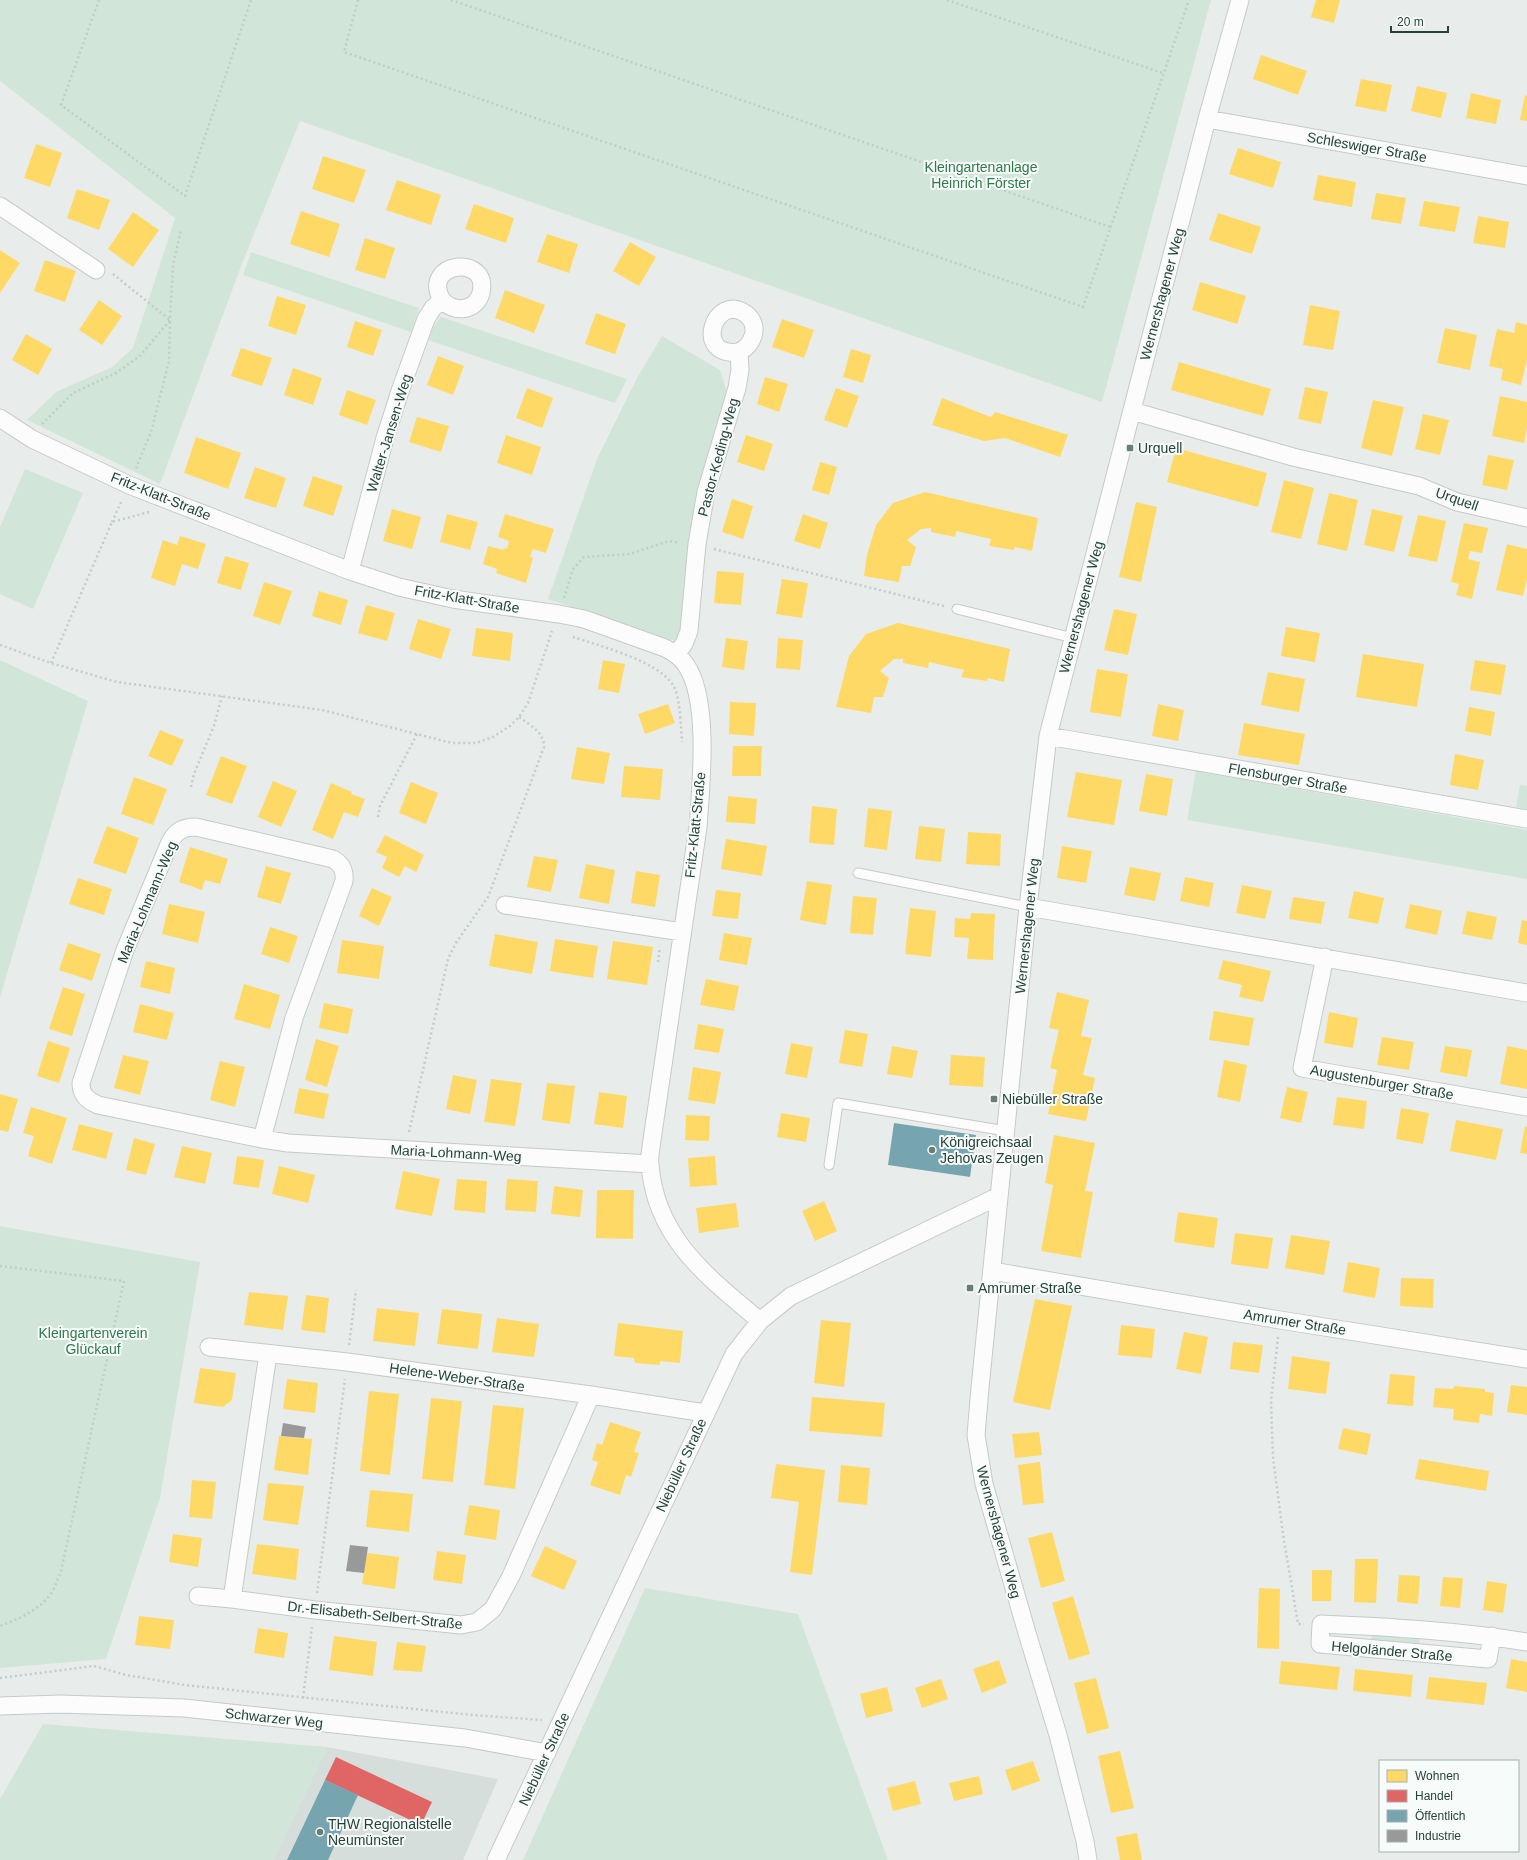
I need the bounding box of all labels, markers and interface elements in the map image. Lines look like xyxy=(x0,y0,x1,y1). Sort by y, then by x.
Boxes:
scale bar xyxy=(1391,8,1448,34)
text: 20 m xyxy=(1397,15,1424,29)
street label: Schleswiger Straße xyxy=(1306,129,1428,165)
park label: Kleingartenanlage Heinrich Förster xyxy=(925,159,1038,191)
street label: Wernershagener Weg xyxy=(1137,226,1187,362)
street label: Walter-Jansen-Weg xyxy=(363,372,415,494)
street label: Pastor-Keding-Weg xyxy=(694,396,742,518)
place label: Urquell xyxy=(1138,440,1182,456)
marker: Urquell xyxy=(1125,443,1135,453)
street label: Fritz-Klatt-Straße xyxy=(109,469,214,523)
street label: Urquell xyxy=(1433,484,1481,514)
street label: Wernershagener Weg xyxy=(1056,539,1106,675)
street label: Fritz-Klatt-Straße xyxy=(413,582,521,616)
street label: Flensburger Straße xyxy=(1227,760,1349,796)
street label: Fritz-Klatt-Straße xyxy=(681,771,709,879)
street label: Maria-Lohmann-Weg xyxy=(114,838,180,966)
street label: Wernershagener Weg xyxy=(1012,857,1042,995)
street label: Augustenburger Straße xyxy=(1309,1061,1455,1103)
place label: Niebüller Straße xyxy=(1002,1091,1103,1107)
marker: Niebüller Straße xyxy=(989,1094,999,1104)
place label: Königreichsaal Jehovas Zeugen xyxy=(940,1134,1044,1166)
street label: Maria-Lohmann-Weg xyxy=(390,1142,522,1164)
marker: Königreichsaal Jehovas Zeugen xyxy=(927,1145,937,1155)
place label: Amrumer Straße xyxy=(978,1280,1082,1296)
marker: Amrumer Straße xyxy=(965,1283,975,1293)
street label: Amrumer Straße xyxy=(1243,1306,1348,1338)
park label: Kleingartenverein Glückauf xyxy=(39,1325,147,1357)
street label: Helene-Weber-Straße xyxy=(388,1360,526,1394)
street label: Niebüller Straße xyxy=(652,1416,710,1514)
street label: Wernershagener Weg xyxy=(974,1464,1024,1600)
street label: Dr.-Elisabeth-Selbert-Straße xyxy=(287,1598,463,1632)
street label: Helgoländer Straße xyxy=(1331,1638,1453,1664)
street label: Schwarzer Weg xyxy=(224,1705,324,1731)
street label: Niebüller Straße xyxy=(515,1710,573,1808)
legend xyxy=(1379,1760,1519,1852)
text: Wohnen xyxy=(1415,1769,1459,1783)
text: Handel xyxy=(1415,1789,1453,1803)
text: Öffentlich xyxy=(1415,1809,1465,1823)
place label: THW Regionalstelle Neumünster xyxy=(328,1816,452,1848)
marker: THW Regionalstelle Neumünster xyxy=(315,1827,325,1837)
text: Industrie xyxy=(1415,1829,1461,1843)

